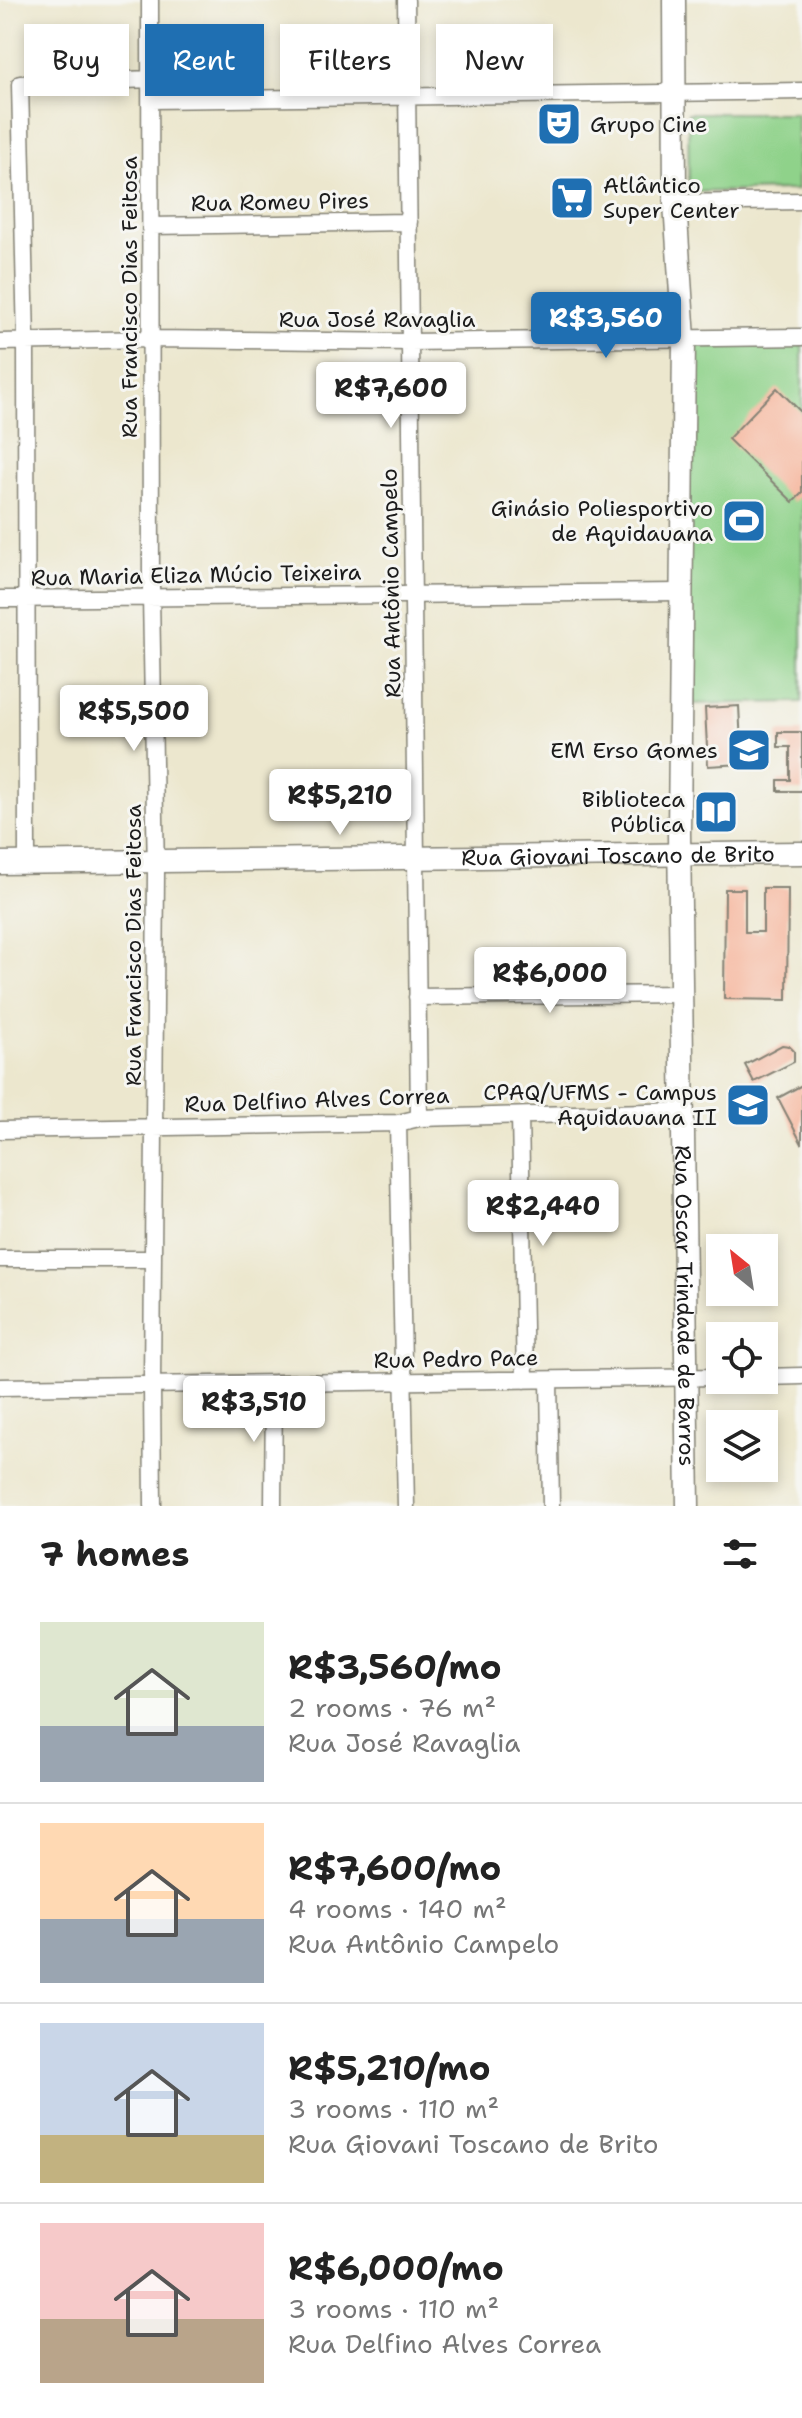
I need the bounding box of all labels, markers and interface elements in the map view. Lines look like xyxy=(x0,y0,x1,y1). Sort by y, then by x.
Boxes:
chip: Buy xyxy=(24,24,129,96)
chip: Rent xyxy=(145,24,264,96)
chip: Filters xyxy=(280,24,420,96)
chip: New xyxy=(436,24,553,96)
theatre icon: Grupo Cine xyxy=(535,100,583,148)
place label: Grupo Cine xyxy=(590,110,707,139)
street label: Rua Francisco Dias Feitosa xyxy=(115,156,144,438)
place label: Atlântico Super Center xyxy=(603,171,740,225)
supermarket icon: Atlântico Super Center xyxy=(548,174,596,222)
street label: Rua Romeu Pires xyxy=(191,186,369,218)
pin: R$3,560 xyxy=(532,292,680,360)
text: R$3,560 xyxy=(549,300,663,335)
street label: Rua José Ravaglia xyxy=(279,305,476,334)
pin: R$7,600 xyxy=(317,362,465,430)
text: R$7,600 xyxy=(334,370,448,405)
street label: Rua Antônio Campelo xyxy=(374,468,408,698)
place label: Ginásio Poliesportivo de Aquidauana xyxy=(491,494,713,548)
sports icon: Ginásio Poliesportivo de Aquidauana xyxy=(720,497,768,545)
street label: Rua Maria Eliza Múcio Teixeira xyxy=(30,558,362,592)
pin: R$5,500 xyxy=(60,685,208,753)
text: R$5,500 xyxy=(78,693,190,728)
school or university icon: EM Erso Gomes xyxy=(725,726,773,774)
place label: EM Erso Gomes xyxy=(550,736,718,765)
pin: R$5,210 xyxy=(266,769,414,837)
text: R$5,210 xyxy=(287,777,393,812)
place label: Biblioteca Pública xyxy=(582,785,685,839)
library icon: Biblioteca Pública xyxy=(692,788,740,836)
street label: Rua Francisco Dias Feitosa xyxy=(119,804,148,1086)
street label: Rua Giovani Toscano de Brito xyxy=(461,839,775,872)
pin: R$6,000 xyxy=(476,947,624,1015)
text: R$6,000 xyxy=(492,955,608,990)
place label: CPAQ/UFMS - Campus Aquidauana II xyxy=(483,1078,717,1132)
street label: Rua Delfino Alves Correa xyxy=(184,1081,450,1119)
school or university icon: CPAQ/UFMS - Campus Aquidauana II xyxy=(724,1081,772,1129)
street label: Rua Oscar Trindade de Barros xyxy=(669,1145,702,1466)
pin: R$2,440 xyxy=(469,1180,617,1248)
text: R$2,440 xyxy=(486,1188,600,1223)
north arrow xyxy=(706,1234,778,1306)
map controls xyxy=(706,1234,778,1482)
button: locate xyxy=(706,1322,778,1394)
street label: Rua Pedro Pace xyxy=(373,1343,539,1375)
pin: R$3,510 xyxy=(180,1376,328,1444)
text: R$3,510 xyxy=(201,1384,307,1419)
button: layers xyxy=(706,1410,778,1482)
text: 7 homes xyxy=(40,1531,189,1577)
icon: filters xyxy=(718,1532,762,1576)
text: R$3,560/mo xyxy=(288,1644,502,1690)
icon: home xyxy=(104,1654,200,1750)
text: 2 rooms · 76 m² xyxy=(288,1690,496,1725)
text: Rua José Ravaglia xyxy=(288,1725,520,1760)
text: R$7,600/mo xyxy=(288,1845,501,1891)
icon: home xyxy=(104,1855,200,1951)
text: 4 rooms · 140 m² xyxy=(288,1891,507,1926)
text: Rua Antônio Campelo xyxy=(288,1926,559,1961)
text: R$5,210/mo xyxy=(288,2045,491,2091)
icon: home xyxy=(104,2055,200,2151)
text: 3 rooms · 110 m² xyxy=(288,2091,499,2126)
text: Rua Giovani Toscano de Brito xyxy=(288,2126,658,2161)
text: R$6,000/mo xyxy=(288,2245,504,2291)
icon: home xyxy=(104,2255,200,2351)
text: 3 rooms · 110 m² xyxy=(288,2291,499,2326)
text: Rua Delfino Alves Correa xyxy=(288,2326,601,2361)

